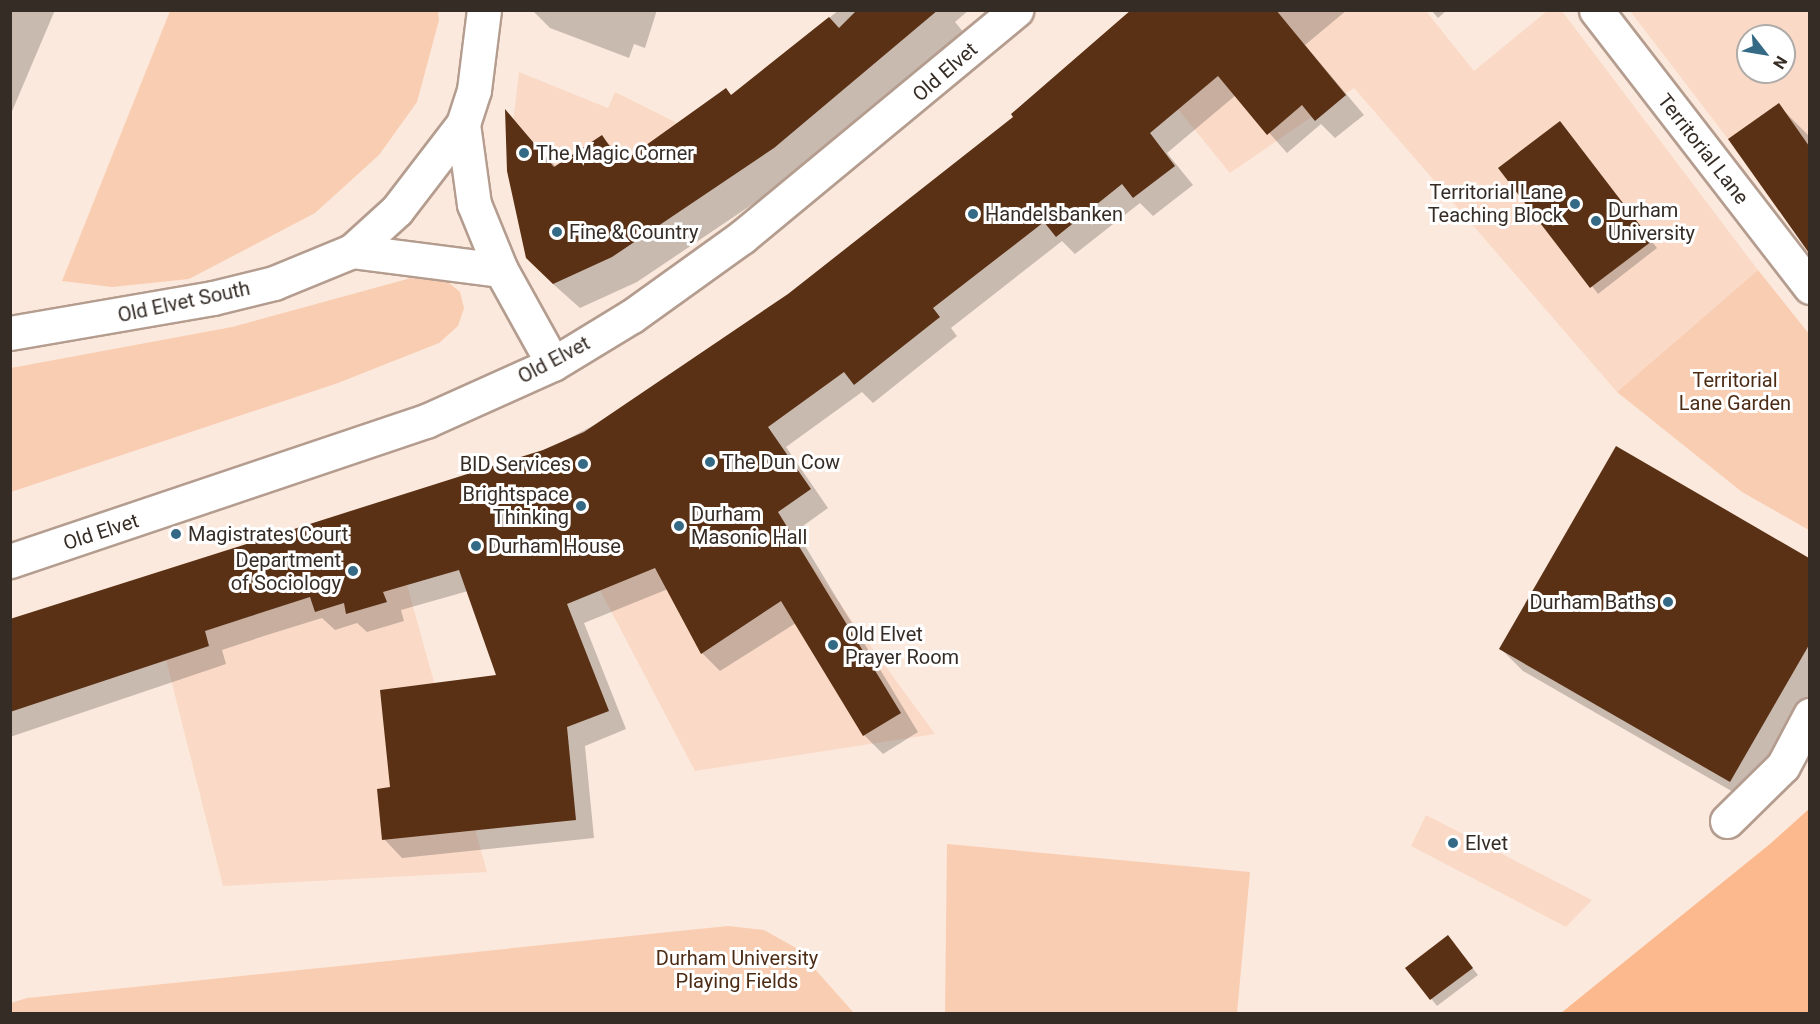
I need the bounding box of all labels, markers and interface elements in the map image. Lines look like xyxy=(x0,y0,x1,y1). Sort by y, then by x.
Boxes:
north arrow xyxy=(1736,24,1796,84)
street label: Old Elvet xyxy=(908,37,982,107)
text: N xyxy=(1769,53,1791,72)
street label: Territorial Lane xyxy=(1652,89,1754,209)
place label: The Magic Corner xyxy=(536,141,694,165)
marker: The Magic Corner xyxy=(517,146,531,160)
place label: Territorial Lane Teaching Block xyxy=(1428,180,1563,227)
marker: Territorial Lane Teaching Block xyxy=(1568,197,1582,211)
place label: Durham University xyxy=(1608,198,1695,245)
place label: Handelsbanken xyxy=(985,202,1123,226)
marker: Handelsbanken xyxy=(966,207,980,221)
marker: Durham University xyxy=(1589,214,1603,228)
place label: Fine & Country xyxy=(569,220,698,244)
marker: Fine & Country xyxy=(550,225,564,239)
street label: Old Elvet South xyxy=(116,276,252,328)
street label: Old Elvet xyxy=(514,331,594,389)
park label: Territorial Lane Garden xyxy=(1679,368,1791,415)
place label: The Dun Cow xyxy=(722,450,840,474)
place label: BID Services xyxy=(460,452,571,476)
marker: The Dun Cow xyxy=(703,455,717,469)
marker: BID Services xyxy=(576,457,590,471)
place label: Brightspace Thinking xyxy=(463,482,569,529)
marker: Brightspace Thinking xyxy=(574,499,588,513)
place label: Durham Masonic Hall xyxy=(691,502,807,549)
street label: Old Elvet xyxy=(60,509,142,555)
marker: Durham Masonic Hall xyxy=(672,519,686,533)
place label: Magistrates Court xyxy=(188,522,348,546)
marker: Magistrates Court xyxy=(169,527,183,541)
place label: Durham House xyxy=(488,534,621,558)
marker: Durham House xyxy=(469,539,483,553)
place label: Department of Sociology xyxy=(231,548,341,595)
marker: Department of Sociology xyxy=(346,564,360,578)
place label: Durham Baths xyxy=(1529,590,1656,614)
marker: Durham Baths xyxy=(1661,595,1675,609)
place label: Old Elvet Prayer Room xyxy=(845,622,959,669)
marker: Old Elvet Prayer Room xyxy=(826,638,840,652)
place label: Elvet xyxy=(1465,831,1508,855)
marker: Elvet xyxy=(1446,836,1460,850)
park label: Durham University Playing Fields xyxy=(656,947,818,994)

